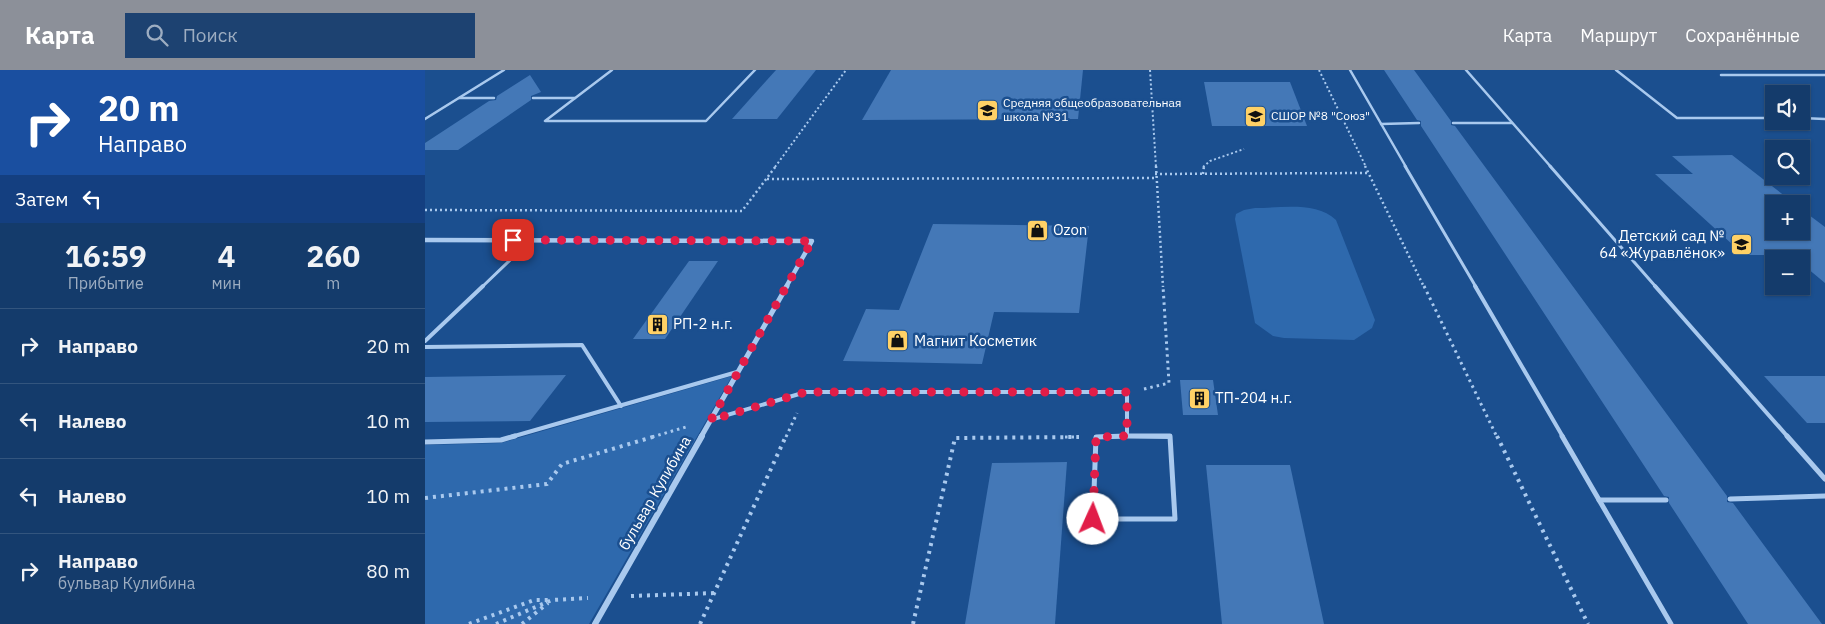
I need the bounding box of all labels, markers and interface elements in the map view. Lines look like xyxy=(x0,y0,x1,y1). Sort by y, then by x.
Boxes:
search box xyxy=(125,13,475,58)
text: Карта xyxy=(25,19,95,51)
icon: search xyxy=(143,21,171,49)
text: Поиск xyxy=(183,23,238,47)
text: Карта xyxy=(1503,24,1552,47)
text: Маршрут xyxy=(1580,24,1657,47)
text: Сохранённые xyxy=(1685,24,1800,47)
text: 20 m xyxy=(98,85,180,131)
map controls xyxy=(1765,85,1810,295)
button: sound xyxy=(1765,85,1810,130)
icon: right xyxy=(15,90,80,155)
place label: Средняя общеобразовательная школа №31 xyxy=(1003,95,1181,124)
school or university icon: Средняя общеобразовательная школа №31 xyxy=(975,98,999,122)
school or university icon: СШОР №8 "Союз" xyxy=(1243,104,1267,128)
place label: СШОР №8 "Союз" xyxy=(1271,108,1370,123)
text: Направо xyxy=(98,129,187,158)
button: search xyxy=(1765,140,1810,185)
icon: left xyxy=(78,185,106,213)
text: Затем xyxy=(15,187,68,211)
button: + xyxy=(1765,195,1810,240)
shop icon: Ozon xyxy=(1025,218,1049,242)
pin xyxy=(492,219,534,261)
place label: Ozon xyxy=(1053,220,1087,239)
icon: arrive xyxy=(499,226,527,254)
place label: Детский сад № 64 «Журавлёнок» xyxy=(1599,226,1725,262)
school or university icon: Детский сад № 64 «Журавлёнок» xyxy=(1729,233,1753,257)
text: 16:59 xyxy=(65,236,147,275)
text: 4 xyxy=(217,236,235,275)
text: 260 xyxy=(306,236,360,275)
button: − xyxy=(1765,250,1810,295)
text: Прибытие xyxy=(68,273,144,293)
text: мин xyxy=(211,273,241,293)
text: m xyxy=(326,273,340,293)
building icon: РП-2 н.г. xyxy=(645,312,669,336)
place label: РП-2 н.г. xyxy=(673,314,733,333)
shop icon: Магнит Косметик xyxy=(886,329,910,353)
place label: Магнит Косметик xyxy=(914,331,1037,350)
icon: right xyxy=(15,332,43,360)
text: Направо xyxy=(58,334,138,358)
text: 20 m xyxy=(366,334,410,358)
building icon: ТП-204 н.г. xyxy=(1187,386,1211,410)
place label: ТП-204 н.г. xyxy=(1215,388,1292,407)
icon: left xyxy=(15,407,43,435)
text: Налево xyxy=(58,409,127,433)
text: 10 m xyxy=(366,409,410,433)
street label: бульвар Кулибина xyxy=(614,432,695,553)
icon: left xyxy=(15,482,43,510)
text: Налево xyxy=(58,484,127,508)
text: 10 m xyxy=(366,484,410,508)
position arrow xyxy=(1066,492,1118,544)
text: Направо xyxy=(58,549,138,573)
icon: right xyxy=(15,557,43,585)
text: 80 m xyxy=(366,559,410,583)
text: бульвар Кулибина xyxy=(58,573,195,593)

